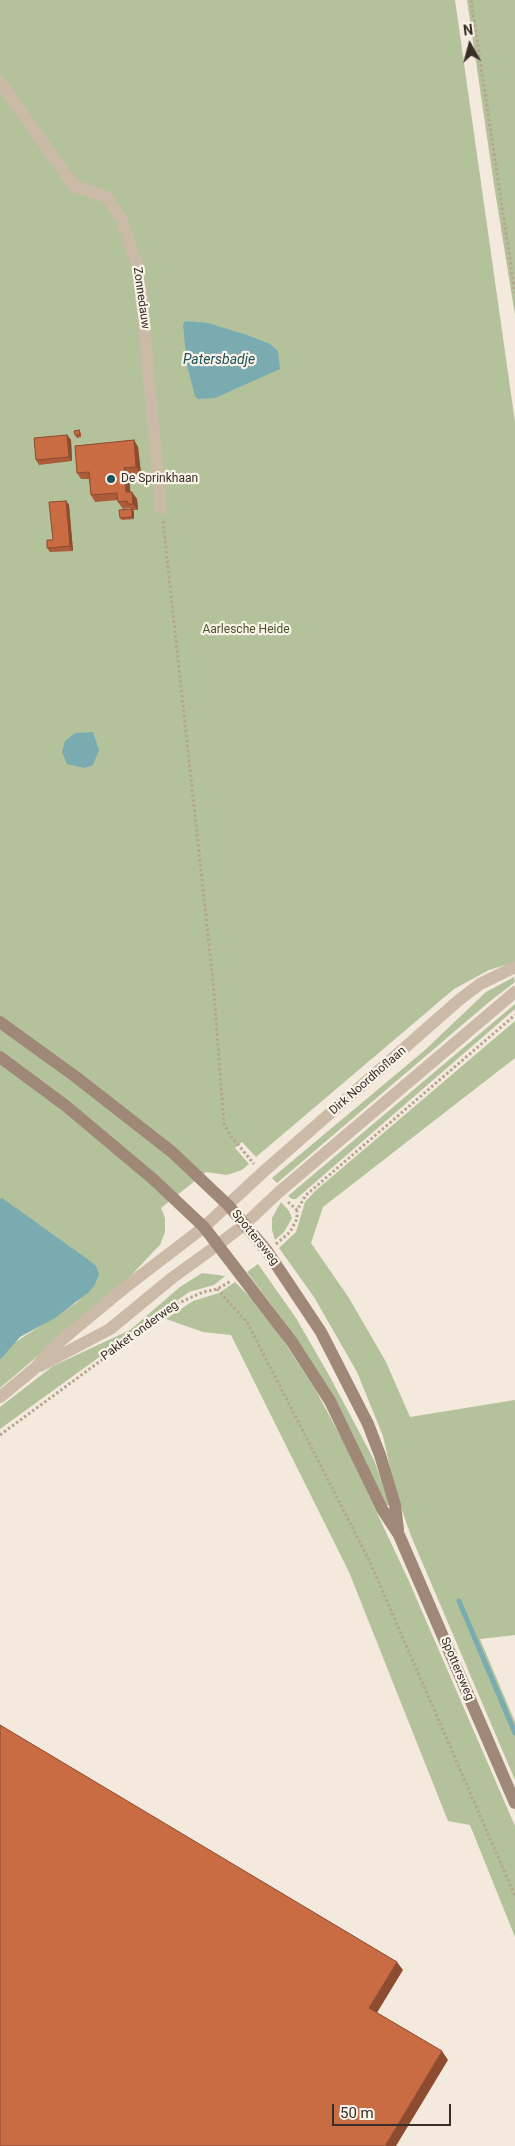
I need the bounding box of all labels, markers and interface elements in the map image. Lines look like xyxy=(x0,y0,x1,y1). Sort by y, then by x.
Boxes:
north arrow xyxy=(445,20,495,70)
text: N xyxy=(462,22,474,39)
street label: Zonnedauw xyxy=(130,266,152,330)
water label: Patersbadje xyxy=(183,352,255,368)
place label: De Sprinkhaan xyxy=(121,472,198,486)
marker: De Sprinkhaan xyxy=(105,473,117,485)
park label: Aarlesche Heide xyxy=(202,623,290,637)
street label: Dirk Noordhoflaan xyxy=(327,1044,409,1118)
street label: Spottersweg xyxy=(228,1207,282,1269)
street label: Pakket onderweg xyxy=(98,1298,182,1364)
street label: Spottersweg xyxy=(437,1635,477,1703)
scale bar xyxy=(335,2094,454,2126)
text: 50 m xyxy=(340,2104,374,2122)

